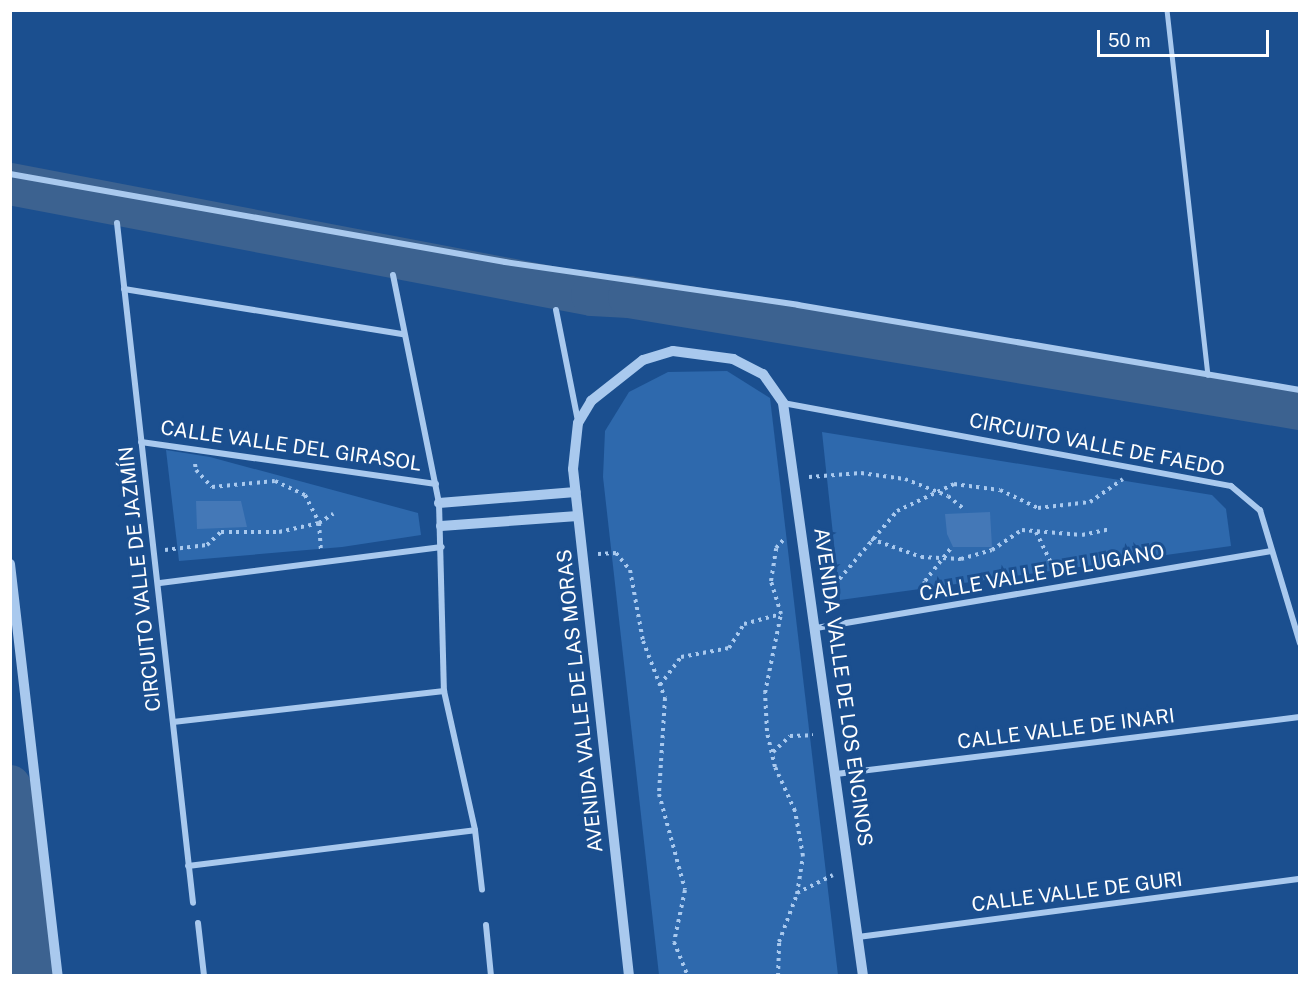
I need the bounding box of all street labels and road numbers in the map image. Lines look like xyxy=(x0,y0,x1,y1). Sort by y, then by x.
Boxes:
street label: CIRCUITO VALLE DE FAEDO xyxy=(967,408,1227,482)
street label: CALLE VALLE DEL GIRASOL xyxy=(159,416,423,476)
street label: CIRCUITO VALLE DE JAZMÍN xyxy=(114,445,166,713)
street label: AVENIDA VALLE DE LOS ENCINOS xyxy=(809,526,877,848)
street label: CALLE VALLE DE LUGANO xyxy=(917,540,1167,606)
street label: AVENIDA VALLE DE LAS MORAS xyxy=(552,548,608,854)
street label: CALLE VALLE DE INARI xyxy=(956,704,1176,754)
street label: CALLE VALLE DE GURI xyxy=(970,867,1184,917)

